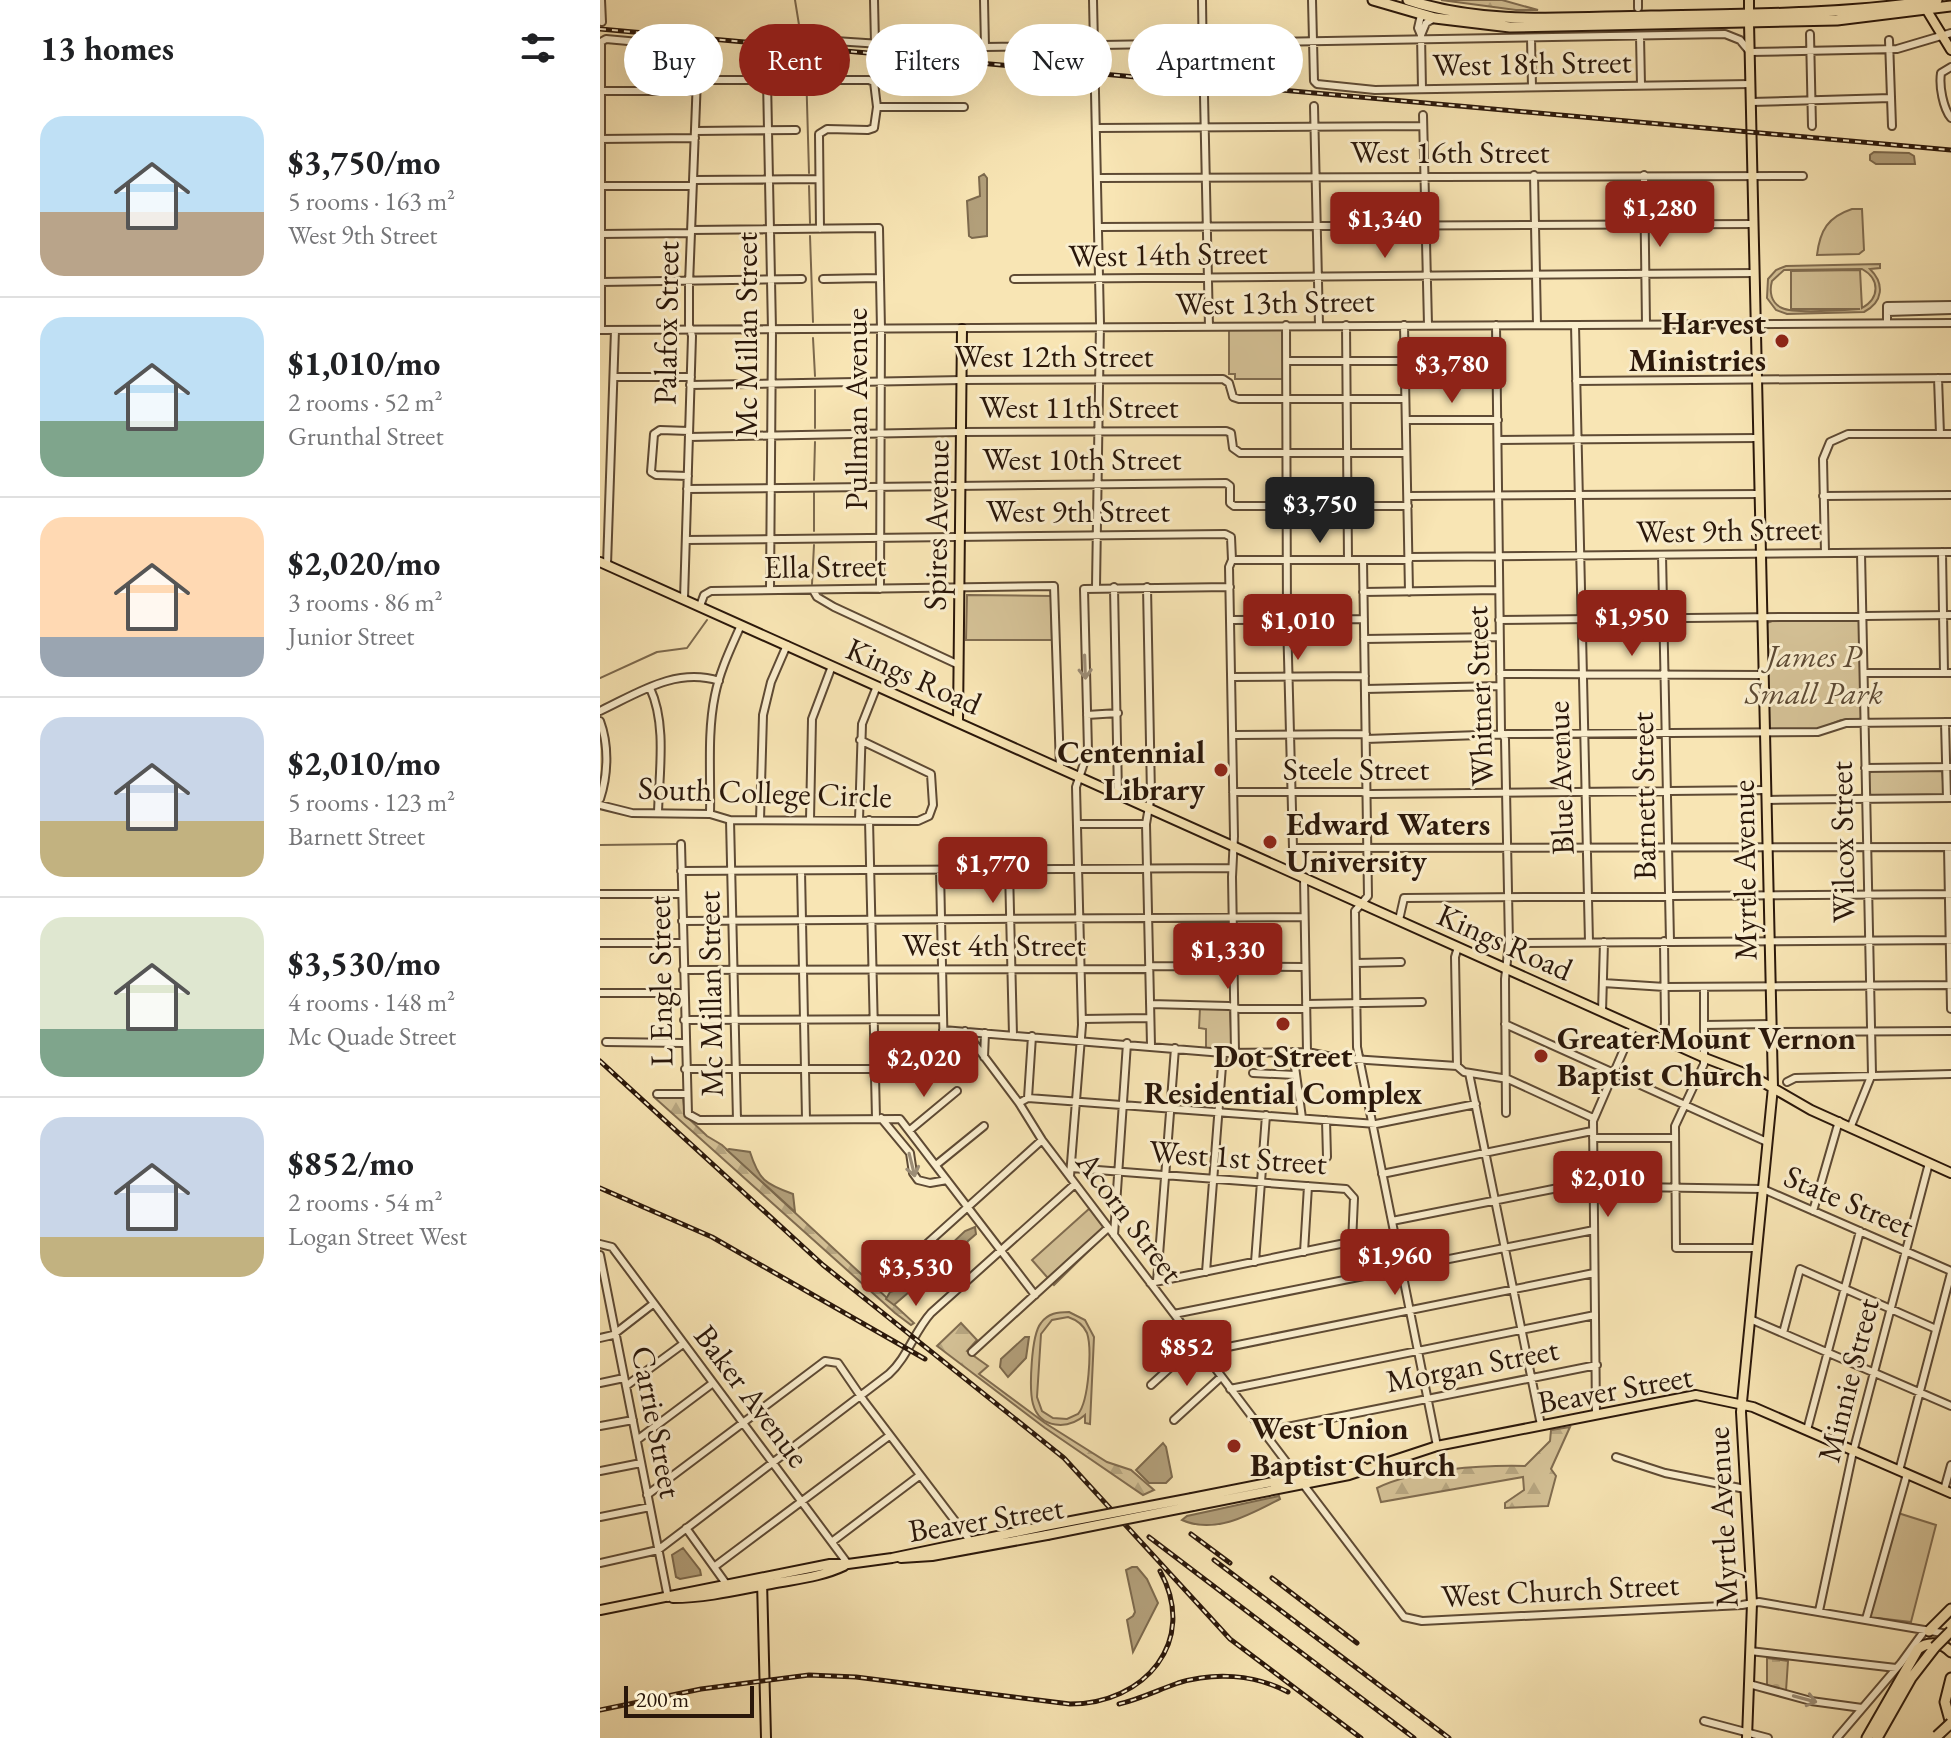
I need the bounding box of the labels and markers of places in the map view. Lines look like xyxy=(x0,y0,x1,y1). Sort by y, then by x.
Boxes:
pin: $1,280 xyxy=(1595,181,1725,249)
pin: $1,340 xyxy=(1320,192,1450,260)
place label: Harvest Ministries xyxy=(1629,302,1766,381)
marker: Harvest Ministries xyxy=(1773,332,1791,350)
pin: $3,780 xyxy=(1387,337,1517,405)
pin: $3,750 xyxy=(1255,477,1385,545)
pin: $1,950 xyxy=(1567,590,1697,658)
pin: $1,010 xyxy=(1233,594,1363,662)
place label: Centennial Library xyxy=(1057,731,1206,810)
marker: Centennial Library xyxy=(1212,761,1230,779)
place label: Edward Waters University xyxy=(1286,803,1490,882)
marker: Edward Waters University xyxy=(1261,833,1279,851)
pin: $1,770 xyxy=(928,837,1058,905)
pin: $1,330 xyxy=(1163,923,1293,991)
marker: Dot Street Residential Complex xyxy=(1274,1015,1292,1033)
place label: GreaterMount Vernon Baptist Church xyxy=(1557,1017,1856,1096)
pin: $2,020 xyxy=(859,1031,989,1099)
place label: Dot Street Residential Complex xyxy=(1144,1035,1422,1114)
marker: GreaterMount Vernon Baptist Church xyxy=(1532,1047,1550,1065)
pin: $2,010 xyxy=(1543,1151,1673,1219)
pin: $1,960 xyxy=(1330,1229,1460,1297)
pin: $3,530 xyxy=(851,1240,981,1308)
pin: $852 xyxy=(1140,1320,1234,1388)
place label: West Union Baptist Church xyxy=(1250,1407,1456,1486)
marker: West Union Baptist Church xyxy=(1225,1437,1243,1455)

